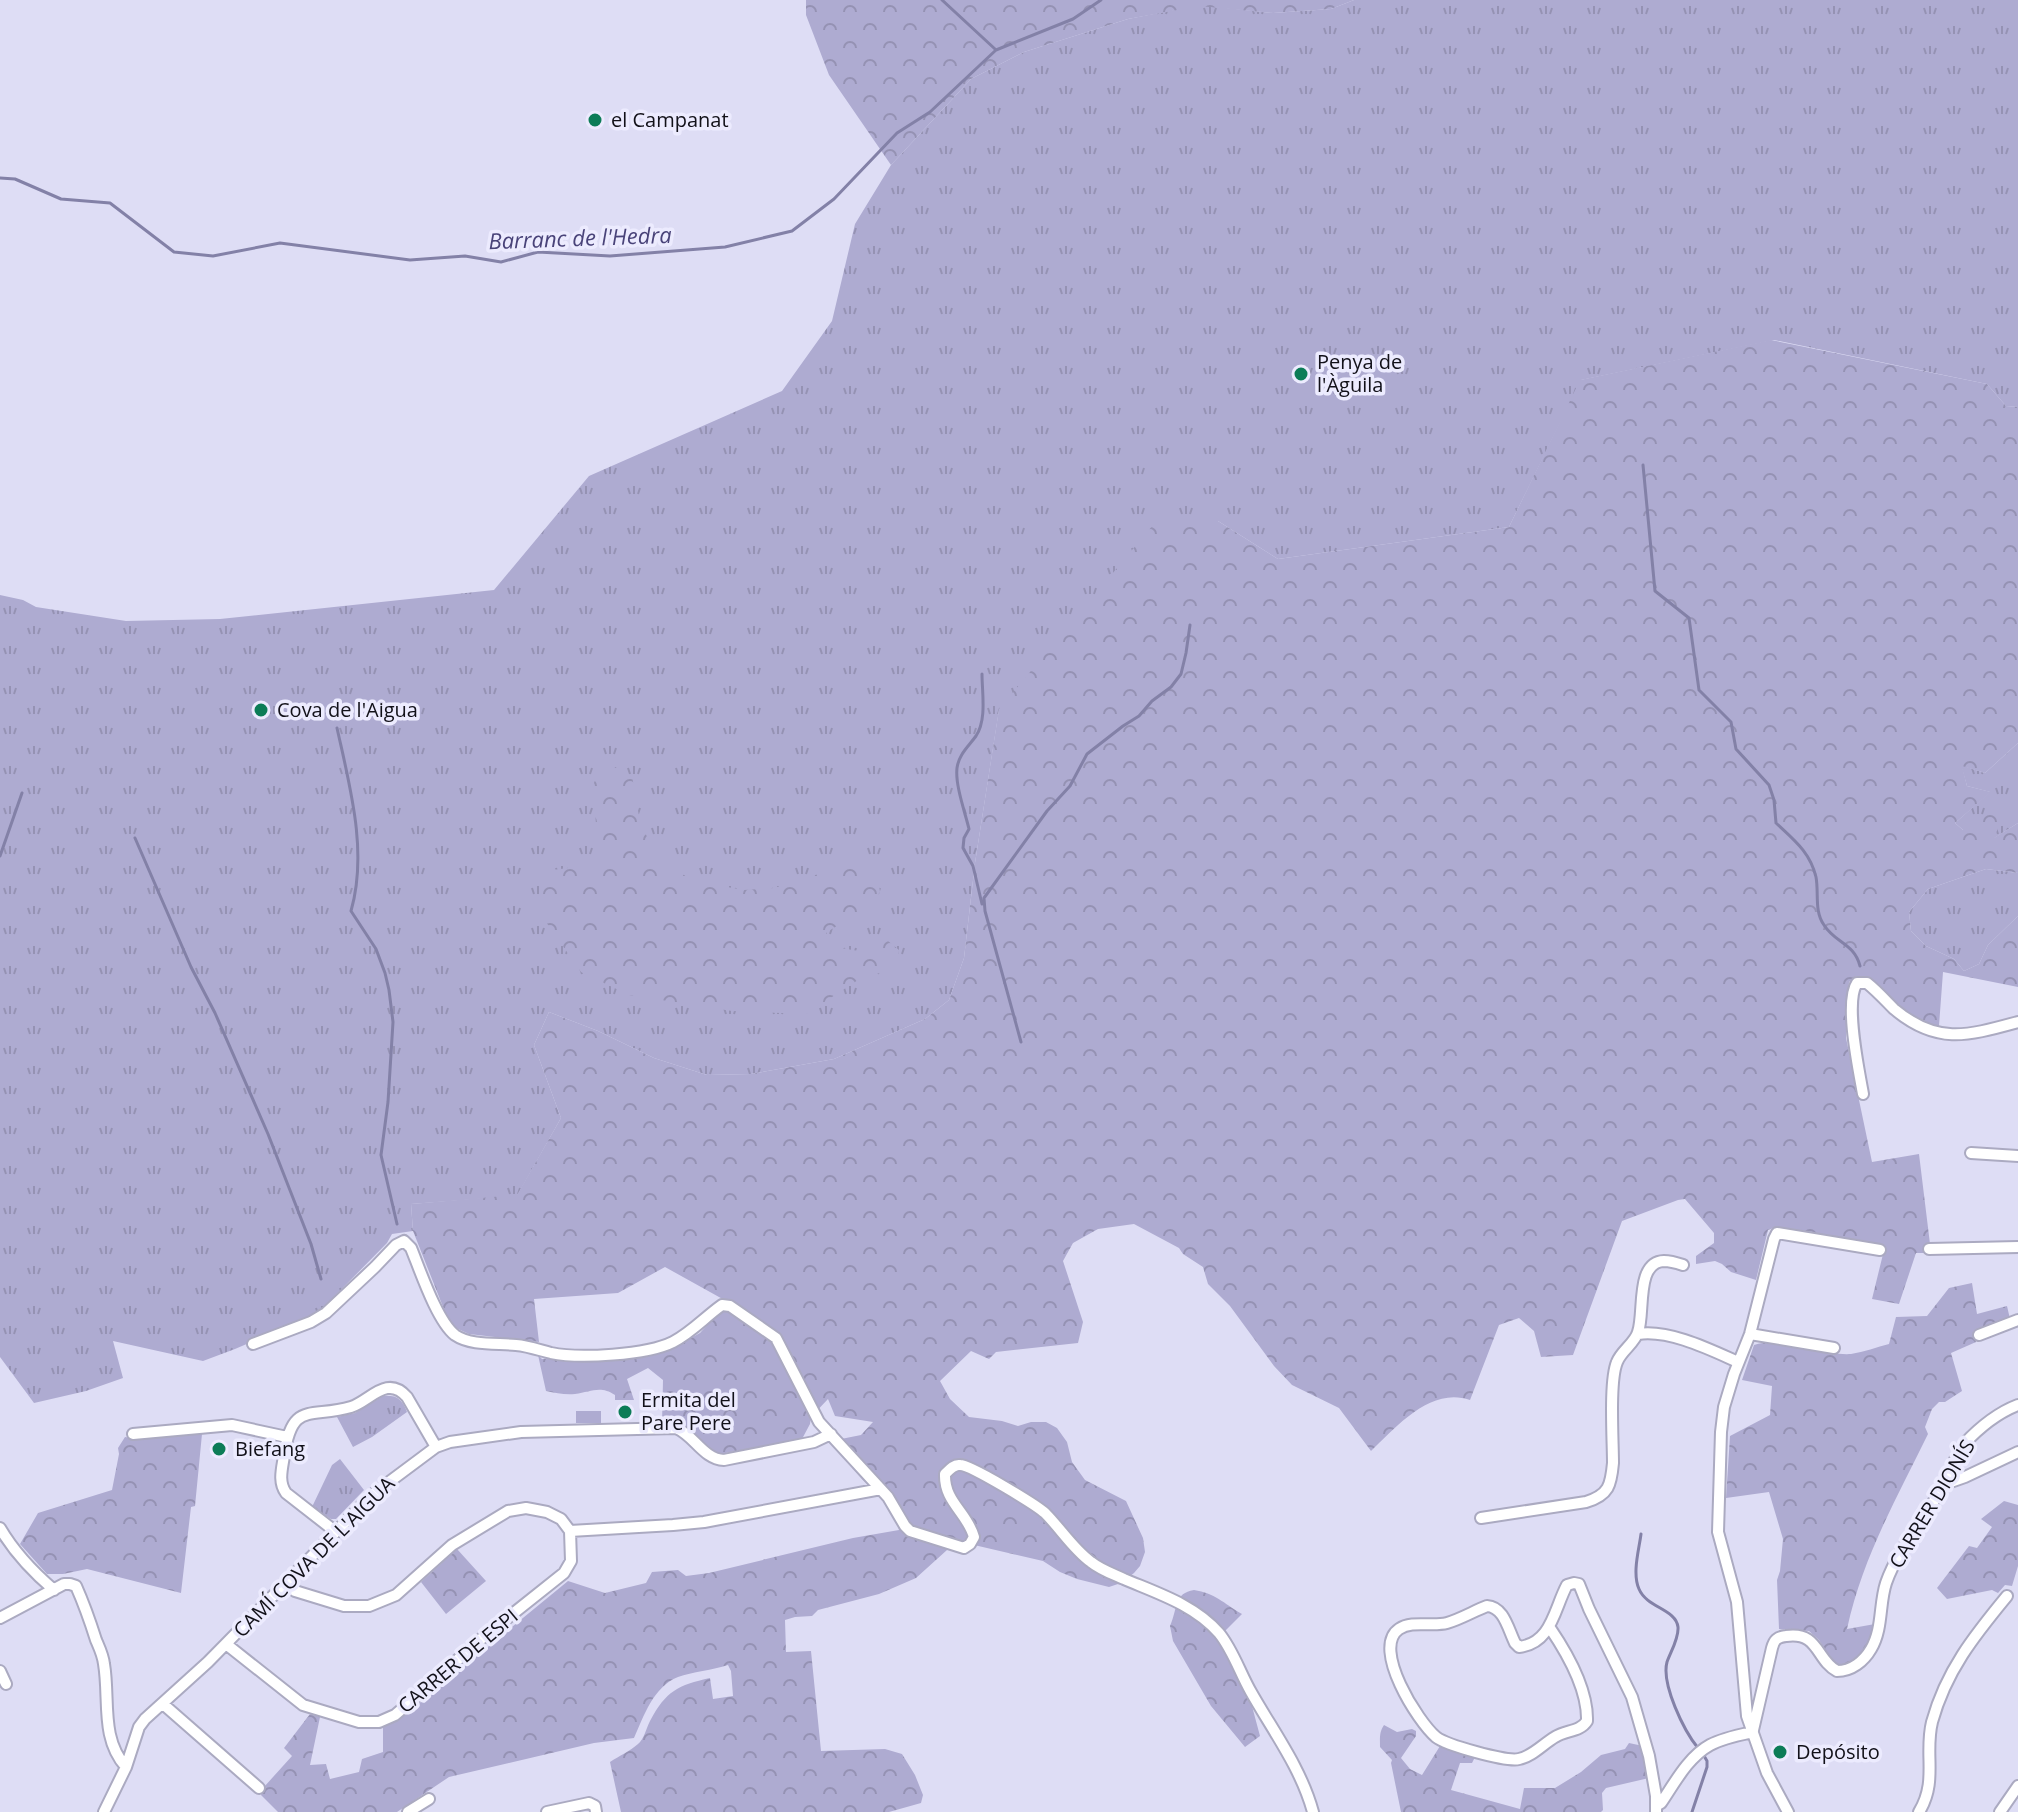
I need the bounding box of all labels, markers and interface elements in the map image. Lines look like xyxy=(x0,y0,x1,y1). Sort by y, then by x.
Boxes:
place label: el Campanat xyxy=(611,106,729,133)
marker: el Campanat xyxy=(586,111,604,129)
water label: Barranc de l'Hedra xyxy=(488,219,672,255)
place label: Penya de l'Àguila xyxy=(1317,348,1402,398)
marker: Penya de l'Àguila xyxy=(1292,365,1310,383)
place label: Cova de l'Aigua xyxy=(277,696,418,723)
marker: Cova de l'Aigua xyxy=(252,701,270,719)
place label: Ermita del Pare Pere xyxy=(641,1386,736,1436)
marker: Ermita del Pare Pere xyxy=(616,1403,634,1421)
street label: CARRER DIONÍS xyxy=(1882,1434,1981,1573)
place label: Biefang xyxy=(235,1435,305,1462)
marker: Biefang xyxy=(210,1440,228,1458)
street label: CAMÍ COVA DE L'AIGUA xyxy=(227,1470,400,1643)
street label: CARRER DE ESPI xyxy=(392,1602,523,1719)
place label: Depósito xyxy=(1796,1738,1880,1765)
marker: Depósito xyxy=(1771,1743,1789,1761)

